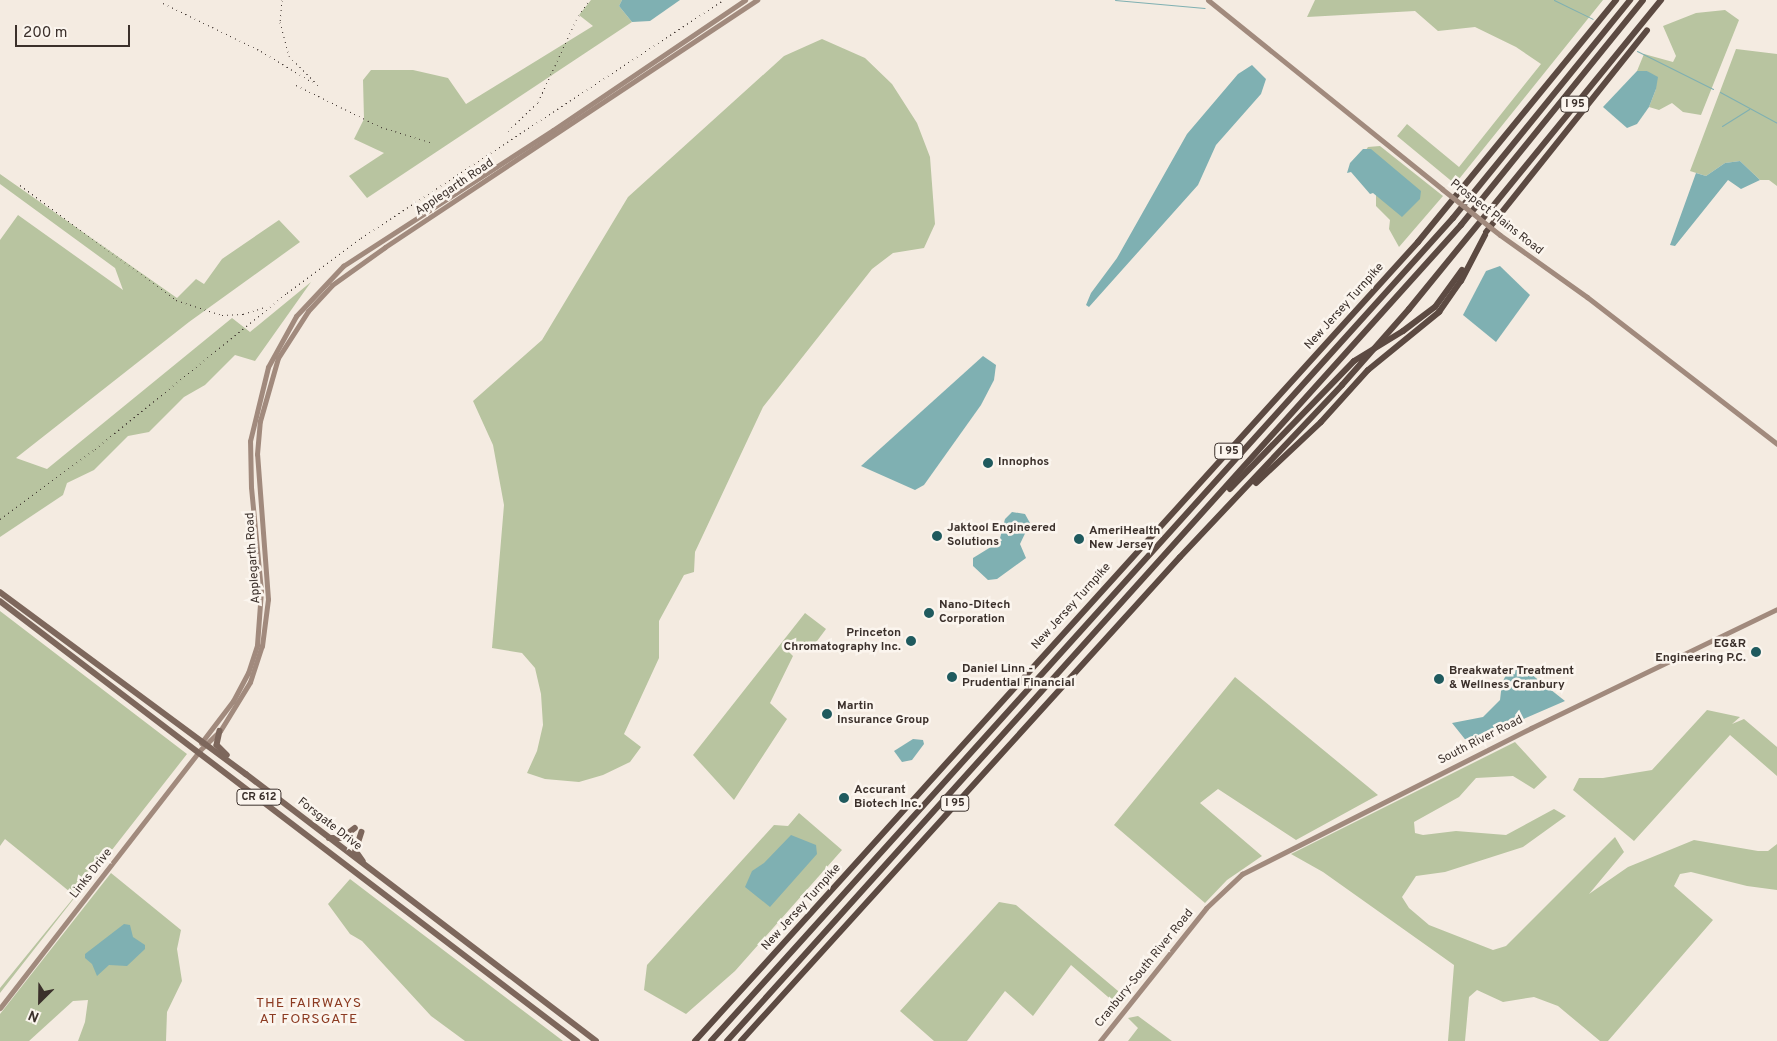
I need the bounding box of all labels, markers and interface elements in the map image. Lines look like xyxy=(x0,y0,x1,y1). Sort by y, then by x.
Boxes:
scale bar xyxy=(18,15,132,47)
text: 200 m xyxy=(23,24,68,43)
road number: I 95 xyxy=(1560,96,1590,112)
street label: Applegarth Road xyxy=(413,157,497,219)
street label: Prospect Plains Road xyxy=(1447,177,1545,259)
street label: New Jersey Turnpike xyxy=(1302,261,1388,353)
road number: I 95 xyxy=(1214,442,1244,460)
place label: Innophos xyxy=(998,456,1049,470)
marker: Innophos xyxy=(982,457,994,469)
street label: Applegarth Road xyxy=(244,512,264,604)
place label: Jaktool Engineered Solutions xyxy=(947,522,1056,550)
place label: AmeriHealth New Jersey xyxy=(1089,525,1160,553)
marker: Jaktool Engineered Solutions xyxy=(931,530,943,542)
marker: AmeriHealth New Jersey xyxy=(1073,533,1085,545)
street label: New Jersey Turnpike xyxy=(1029,561,1115,653)
place label: Nano-Ditech Corporation xyxy=(939,599,1010,627)
marker: Nano-Ditech Corporation xyxy=(923,607,935,619)
place label: Princeton Chromatography Inc. xyxy=(784,627,901,655)
marker: Princeton Chromatography Inc. xyxy=(905,635,917,647)
place label: EG&R Engineering P.C. xyxy=(1655,638,1746,666)
marker: EG&R Engineering P.C. xyxy=(1750,646,1762,658)
place label: Daniel Linn - Prudential Financial xyxy=(962,663,1075,691)
place label: Breakwater Treatment & Wellness Cranbury xyxy=(1449,665,1574,693)
marker: Daniel Linn - Prudential Financial xyxy=(946,671,958,683)
marker: Breakwater Treatment & Wellness Cranbury xyxy=(1433,673,1445,685)
place label: Martin Insurance Group xyxy=(837,700,929,728)
marker: Martin Insurance Group xyxy=(821,708,833,720)
street label: South River Road xyxy=(1436,713,1526,769)
place label: Accurant Biotech Inc. xyxy=(854,784,921,812)
road number: CR 612 xyxy=(235,789,283,806)
marker: Accurant Biotech Inc. xyxy=(838,792,850,804)
road number: I 95 xyxy=(940,794,970,811)
street label: Forsgate Drive xyxy=(294,795,364,855)
street label: Links Drive xyxy=(68,846,116,902)
street label: New Jersey Turnpike xyxy=(759,862,845,954)
street label: Cranbury-South River Road xyxy=(1093,907,1197,1031)
north arrow xyxy=(15,976,65,1026)
district label: THE FAIRWAYS AT FORSGATE xyxy=(254,996,364,1028)
text: N xyxy=(26,1005,42,1025)

